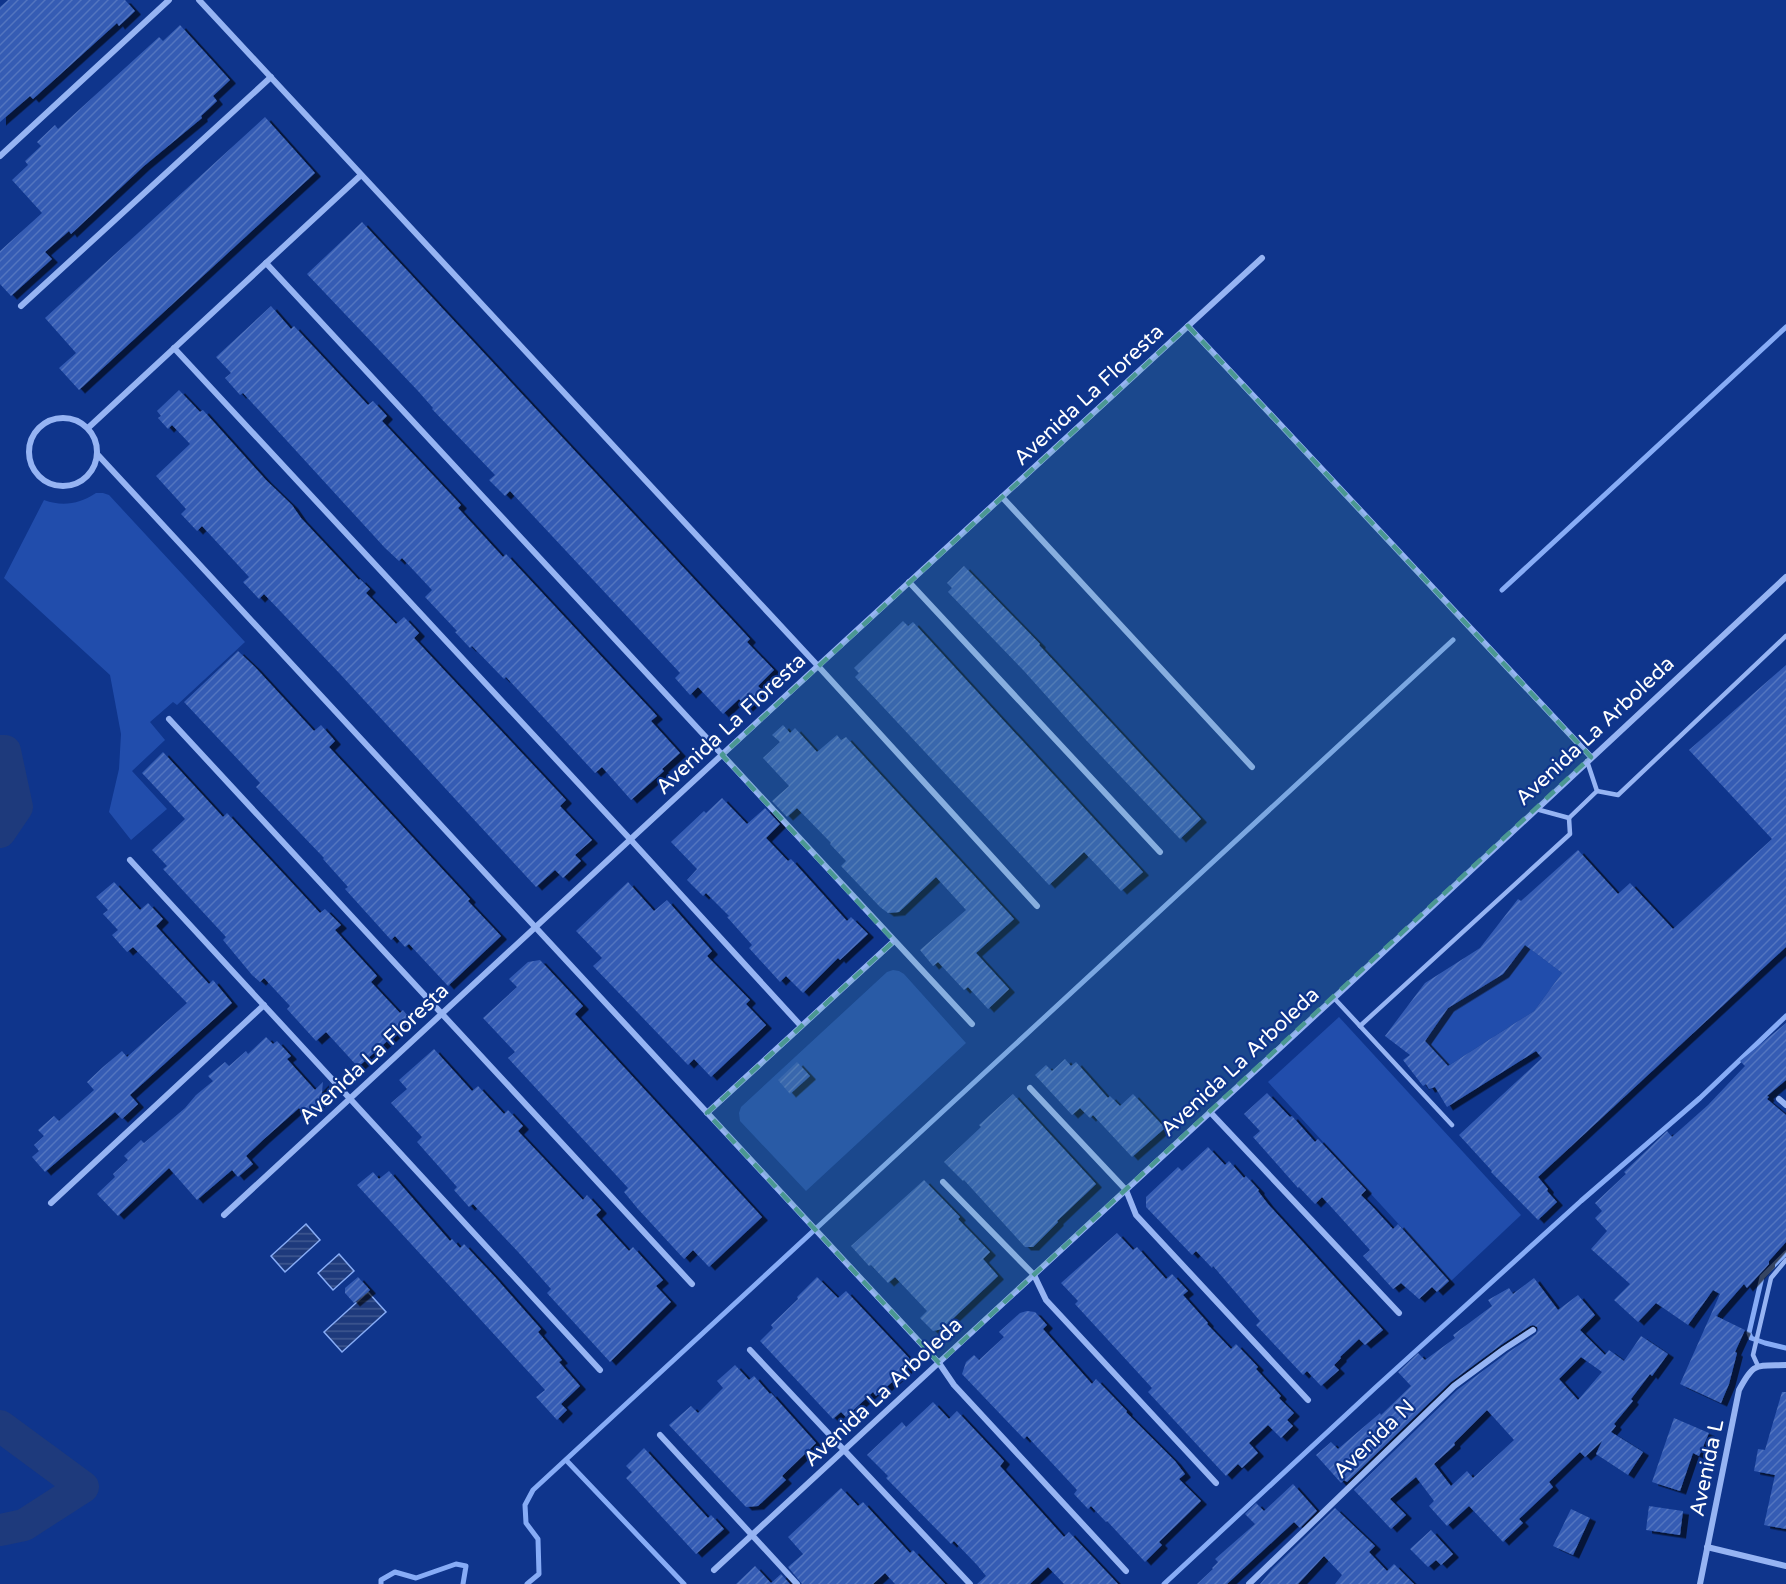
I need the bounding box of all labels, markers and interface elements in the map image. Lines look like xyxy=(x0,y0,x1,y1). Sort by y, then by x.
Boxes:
street label: Avenida La Floresta xyxy=(1009,319,1169,471)
street label: Avenida La Floresta xyxy=(651,648,811,800)
street label: Avenida La Arboleda xyxy=(1511,651,1679,811)
street label: Avenida La Floresta xyxy=(294,978,454,1130)
street label: Avenida La Arboleda xyxy=(1156,982,1324,1142)
street label: Avenida La Arboleda xyxy=(799,1312,967,1472)
street label: Avenida N xyxy=(1328,1394,1420,1484)
street label: Avenida L xyxy=(1685,1417,1729,1519)

